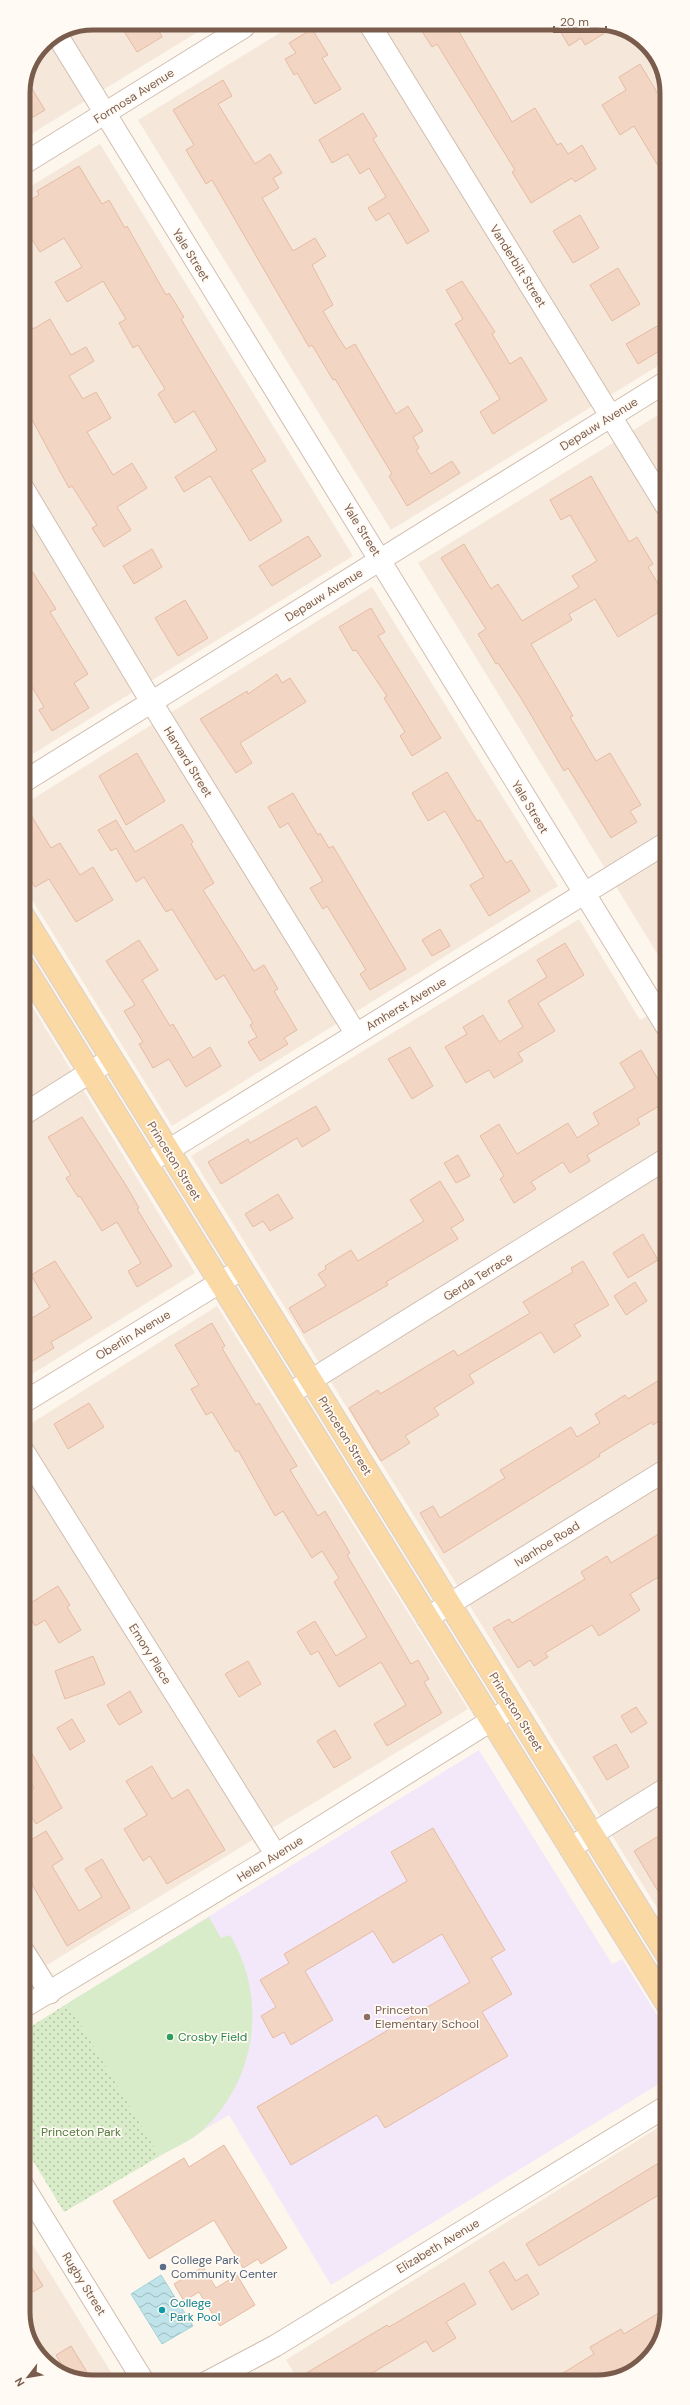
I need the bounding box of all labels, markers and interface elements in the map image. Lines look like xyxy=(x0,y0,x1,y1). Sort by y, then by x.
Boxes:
scale bar xyxy=(554,8,606,34)
text: 20 m xyxy=(560,14,589,30)
street label: Formosa Avenue xyxy=(91,65,177,127)
street label: Vanderbilt Street xyxy=(486,222,550,311)
street label: Yale Street xyxy=(169,226,214,285)
street label: Depauw Avenue xyxy=(557,394,641,454)
street label: Yale Street xyxy=(340,501,385,560)
street label: Depauw Avenue xyxy=(282,565,366,625)
street label: Harvard Street xyxy=(160,724,216,801)
street label: Yale Street xyxy=(508,777,552,837)
street label: Amherst Avenue xyxy=(363,974,449,1034)
street label: Princeton Street xyxy=(143,1118,205,1204)
street label: Gerda Terrace xyxy=(440,1249,516,1305)
street label: Oberlin Avenue xyxy=(93,1306,173,1364)
street label: Princeton Street xyxy=(314,1393,376,1479)
street label: Ivanhoe Road xyxy=(511,1518,583,1570)
street label: Emory Place xyxy=(125,1621,175,1688)
street label: Princeton Street xyxy=(485,1669,547,1755)
street label: Helen Avenue xyxy=(234,1832,306,1886)
place label: Princeton Elementary School xyxy=(375,2002,479,2032)
marker: Princeton Elementary School xyxy=(362,2012,372,2022)
place label: Crosby Field xyxy=(178,2029,247,2045)
marker: Crosby Field xyxy=(165,2032,175,2042)
park label: Princeton Park xyxy=(41,2124,121,2140)
street label: Elizabeth Avenue xyxy=(394,2215,483,2277)
street label: Rugby Street xyxy=(58,2249,110,2319)
place label: College Park Community Center xyxy=(171,2252,278,2282)
marker: College Park Community Center xyxy=(158,2262,168,2272)
place label: College Park Pool xyxy=(170,2295,220,2325)
marker: College Park Pool xyxy=(157,2305,167,2315)
north arrow xyxy=(8,2357,48,2397)
text: N xyxy=(11,2375,27,2389)

